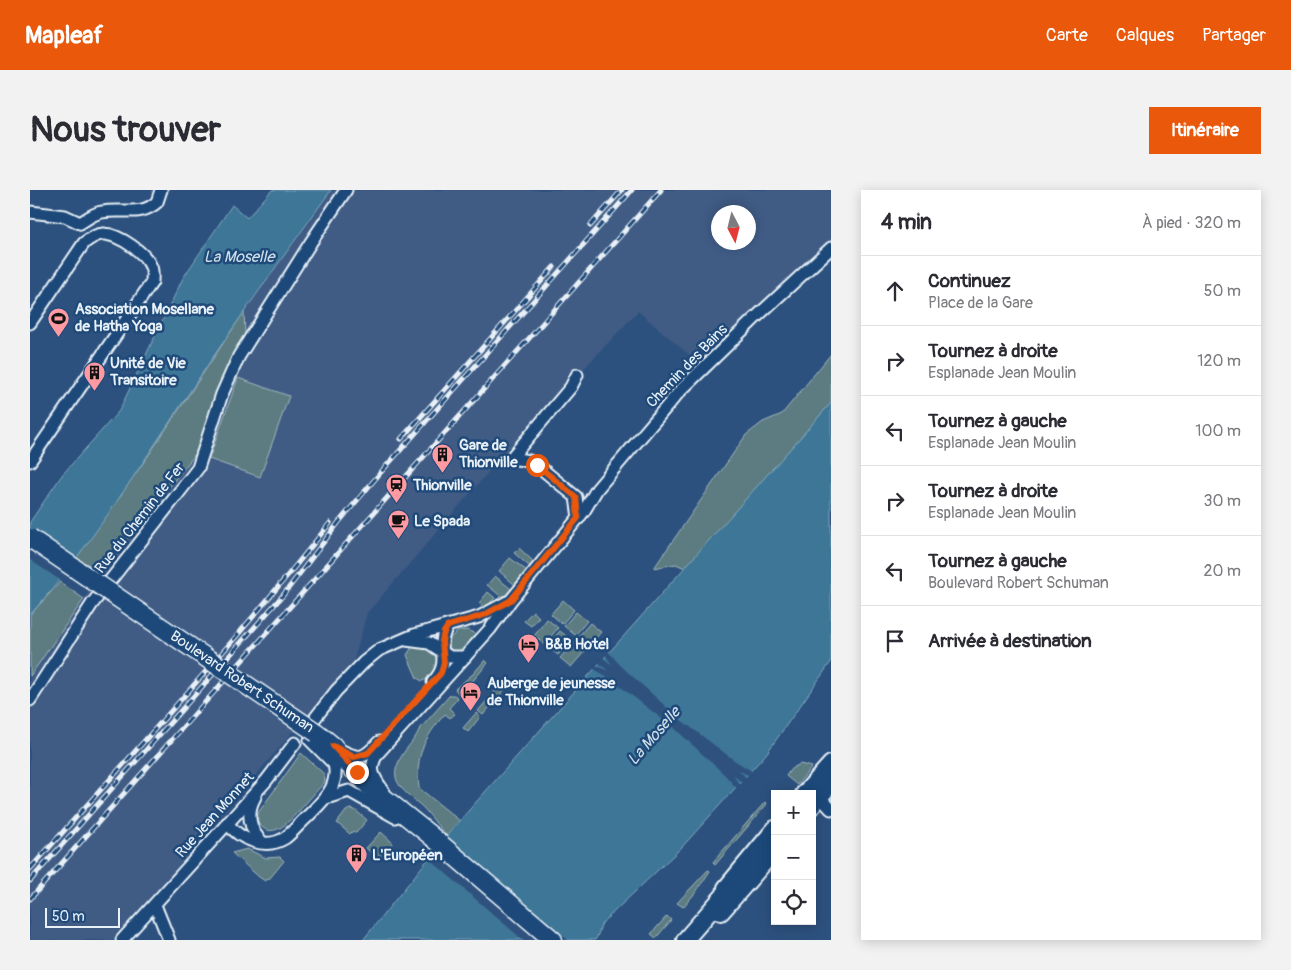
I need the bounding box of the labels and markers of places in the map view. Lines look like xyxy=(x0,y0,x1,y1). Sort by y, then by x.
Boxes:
place label: Association Mosellane de Hatha Yoga xyxy=(75,300,214,336)
sports icon: Association Mosellane de Hatha Yoga xyxy=(47,306,71,337)
place label: Unité de Vie Transitoire xyxy=(109,354,186,390)
building icon: Unité de Vie Transitoire xyxy=(82,360,106,391)
place label: Gare de Thionville xyxy=(458,436,518,472)
building icon: Gare de Thionville xyxy=(431,442,455,473)
station icon: Thionville xyxy=(385,473,409,504)
place label: Thionville xyxy=(412,476,472,495)
cafe icon: Le Spada xyxy=(386,509,410,540)
place label: Le Spada xyxy=(414,512,470,531)
hotel icon: B&B Hotel xyxy=(517,632,541,663)
place label: B&B Hotel xyxy=(545,635,609,654)
place label: Auberge de jeunesse de Thionville xyxy=(487,674,616,710)
hotel icon: Auberge de jeunesse de Thionville xyxy=(459,680,483,711)
building icon: L'Européen xyxy=(344,843,368,874)
place label: L'Européen xyxy=(372,846,443,865)

